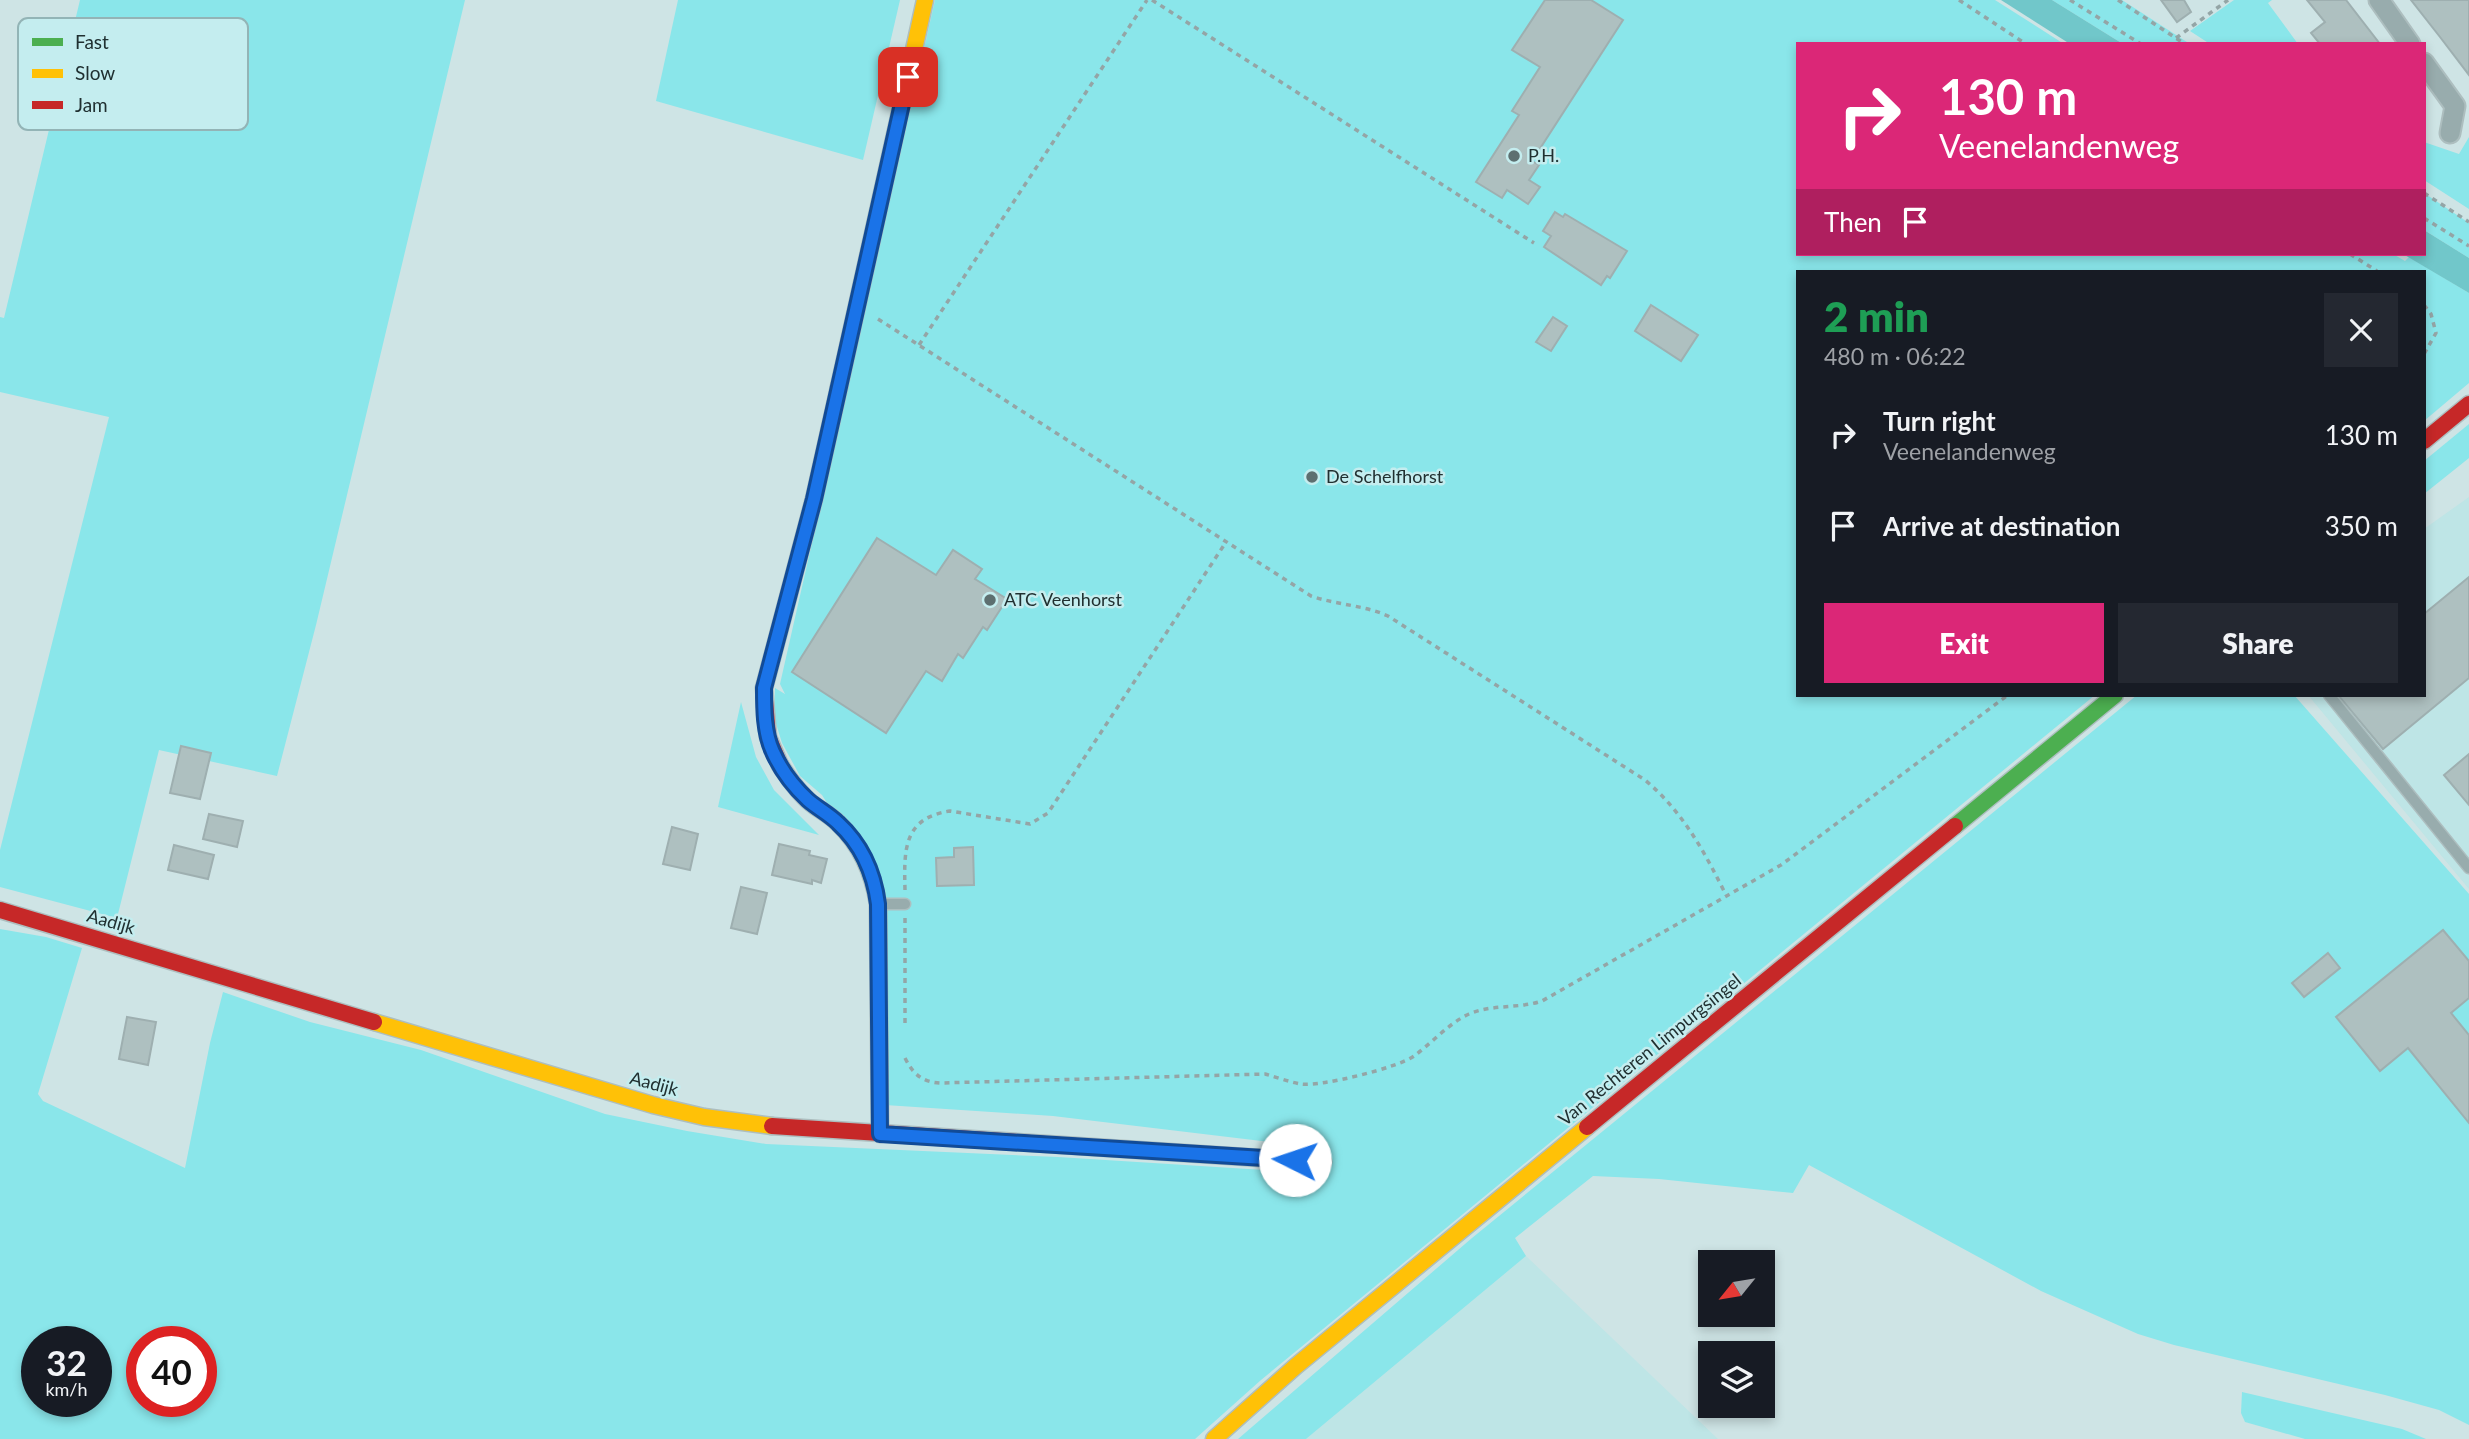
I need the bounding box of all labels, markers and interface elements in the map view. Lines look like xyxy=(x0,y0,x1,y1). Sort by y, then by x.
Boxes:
legend xyxy=(18,18,248,130)
text: Fast xyxy=(75,30,109,53)
pin xyxy=(878,47,938,107)
icon: arrive xyxy=(889,58,927,96)
text: Slow xyxy=(75,61,115,84)
text: 130 m xyxy=(1939,67,2077,125)
icon: right xyxy=(1824,70,1915,161)
text: Jam xyxy=(75,93,108,116)
text: Veenelandenweg xyxy=(1939,126,2179,165)
place label: P.H. xyxy=(1528,144,1559,166)
marker: P.H. xyxy=(1506,148,1522,164)
icon: arrive xyxy=(1896,203,1934,241)
text: Then xyxy=(1824,206,1882,238)
text: 2 min xyxy=(1824,291,1929,341)
button: close xyxy=(2324,293,2398,367)
text: 480 m · 06:22 xyxy=(1824,342,1966,370)
text: Turn right xyxy=(1883,405,1996,437)
icon: right xyxy=(1824,416,1862,454)
text: 130 m xyxy=(2325,419,2398,451)
text: Veenelandenweg xyxy=(1883,437,2056,465)
place label: De Schelfhorst xyxy=(1326,465,1444,487)
marker: De Schelfhorst xyxy=(1304,469,1320,485)
icon: arrive xyxy=(1824,507,1862,545)
text: Arrive at destination xyxy=(1883,510,2120,542)
text: 350 m xyxy=(2325,510,2398,542)
place label: ATC Veenhorst xyxy=(1004,588,1122,610)
marker: ATC Veenhorst xyxy=(982,592,998,608)
button: Exit xyxy=(1824,603,2104,683)
button: Share xyxy=(2118,603,2398,683)
street label: Aadijk xyxy=(85,904,139,939)
street label: Van Rechteren Limpurgsingel xyxy=(1554,969,1745,1130)
street label: Aadijk xyxy=(628,1066,682,1100)
position arrow xyxy=(1258,1123,1332,1197)
north arrow xyxy=(1698,1250,1774,1326)
map controls xyxy=(1698,1250,1775,1418)
speed limit sign: 40 xyxy=(126,1326,217,1417)
text: 32 xyxy=(46,1341,87,1383)
button: layers xyxy=(1698,1341,1775,1418)
text: km/h xyxy=(45,1378,88,1400)

